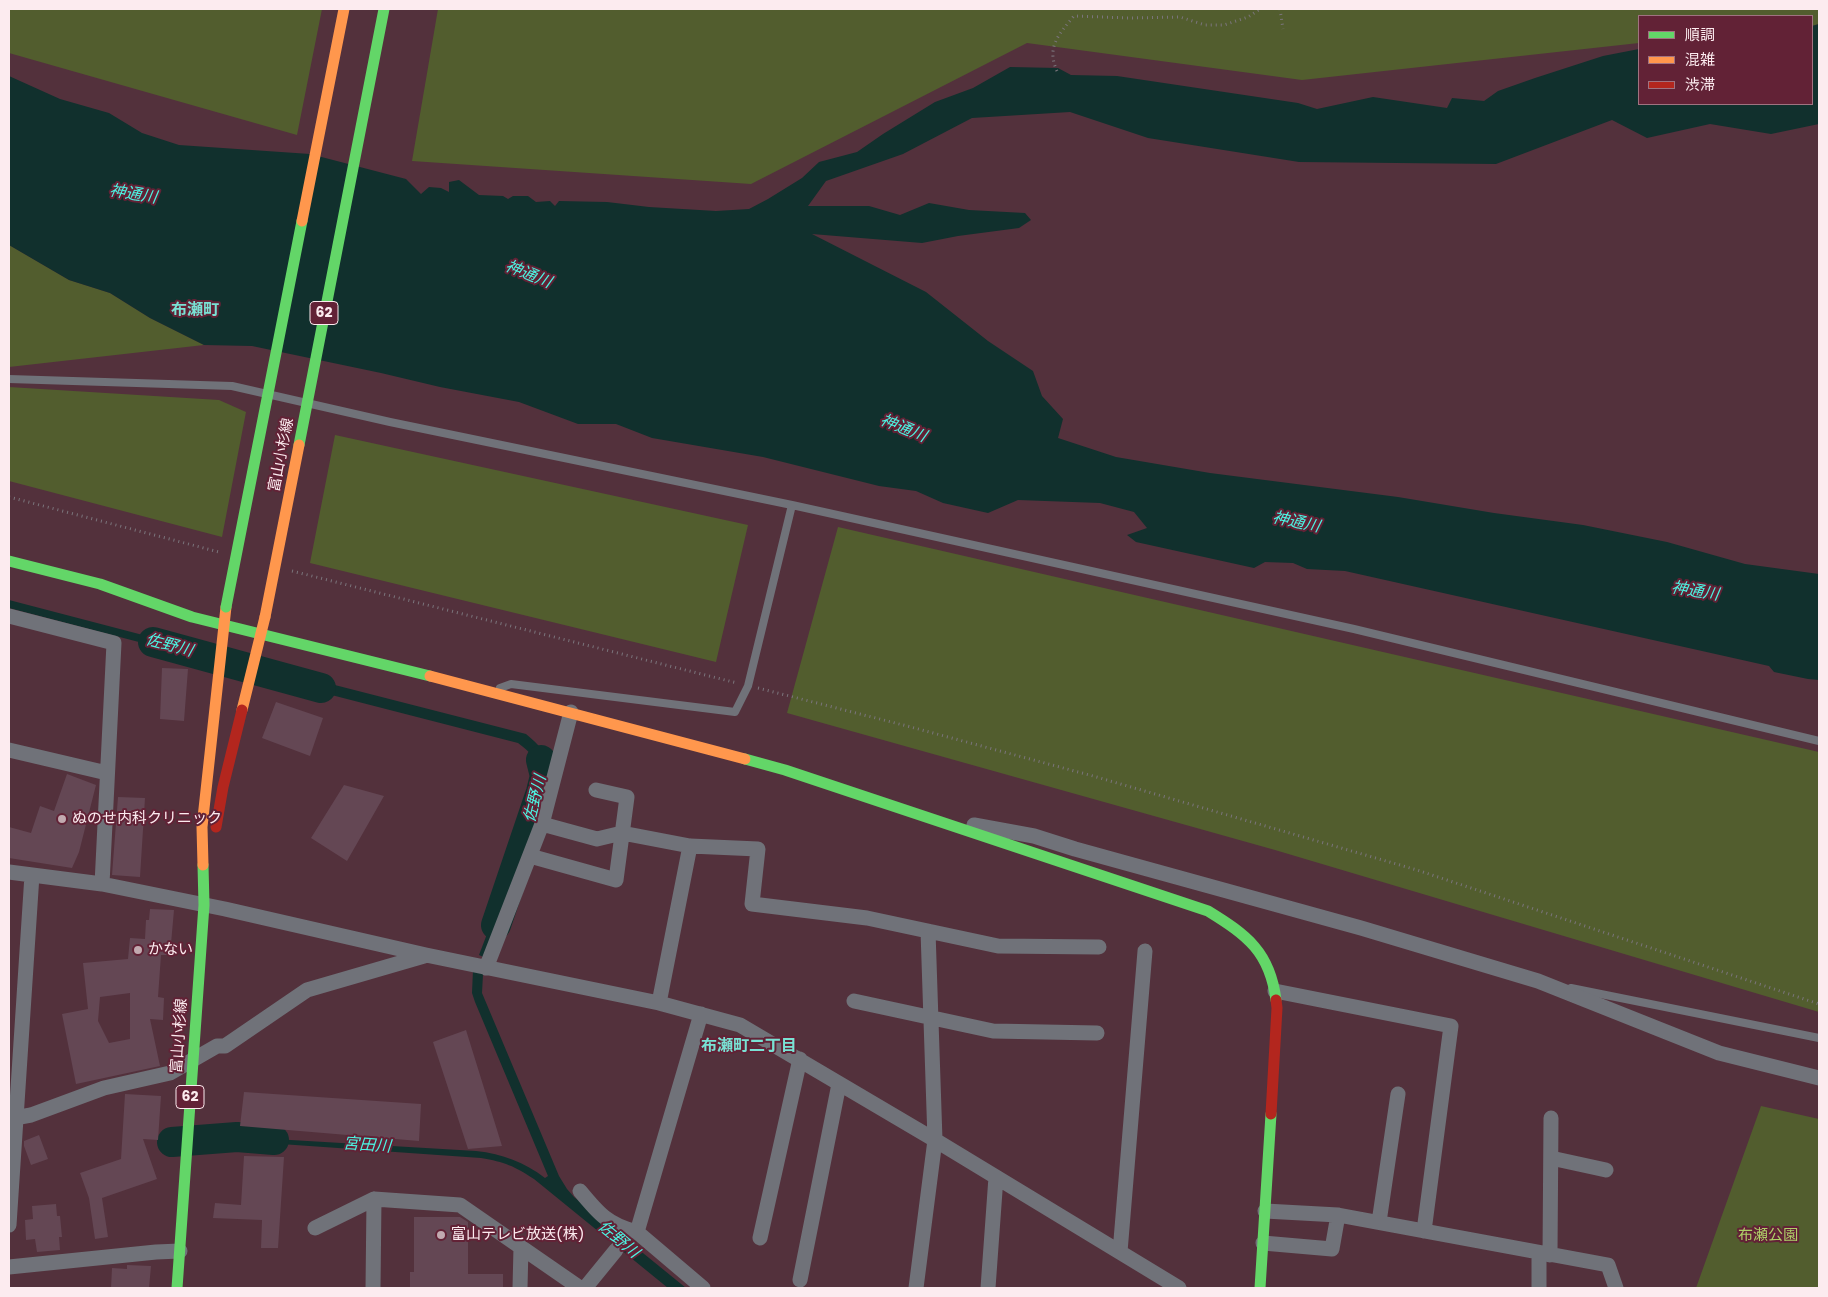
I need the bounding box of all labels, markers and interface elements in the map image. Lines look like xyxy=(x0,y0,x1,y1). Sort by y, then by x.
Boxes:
legend xyxy=(1638,15,1813,105)
text: 順調 xyxy=(1685,24,1715,45)
text: 混雑 xyxy=(1685,49,1715,70)
text: 渋滞 xyxy=(1685,74,1715,95)
water label: 神通川 xyxy=(108,182,158,208)
water label: 神通川 xyxy=(502,257,554,293)
district label: 布瀬町 xyxy=(171,301,219,321)
road number: 62 xyxy=(310,302,338,324)
water label: 神通川 xyxy=(877,411,929,447)
street label: 富山小杉線 xyxy=(266,416,298,494)
water label: 神通川 xyxy=(1271,509,1321,537)
water label: 神通川 xyxy=(1670,579,1720,605)
water label: 佐野川 xyxy=(143,631,195,661)
water label: 佐野川 xyxy=(521,773,551,825)
place label: ぬのせ内科クリニック xyxy=(72,810,222,828)
marker: ぬのせ内科クリニック xyxy=(56,813,68,825)
place label: かない xyxy=(148,941,193,959)
marker: かない xyxy=(132,944,144,956)
street label: 富山小杉線 xyxy=(168,998,192,1074)
district label: 布瀬町二丁目 xyxy=(701,1037,797,1057)
road number: 62 xyxy=(176,1086,204,1108)
water label: 宮田川 xyxy=(342,1135,392,1157)
water label: 佐野川 xyxy=(593,1217,643,1263)
place label: 富山テレビ放送(株) xyxy=(451,1226,585,1244)
park label: 布瀬公園 xyxy=(1738,1227,1798,1245)
marker: 富山テレビ放送(株) xyxy=(435,1229,447,1241)

